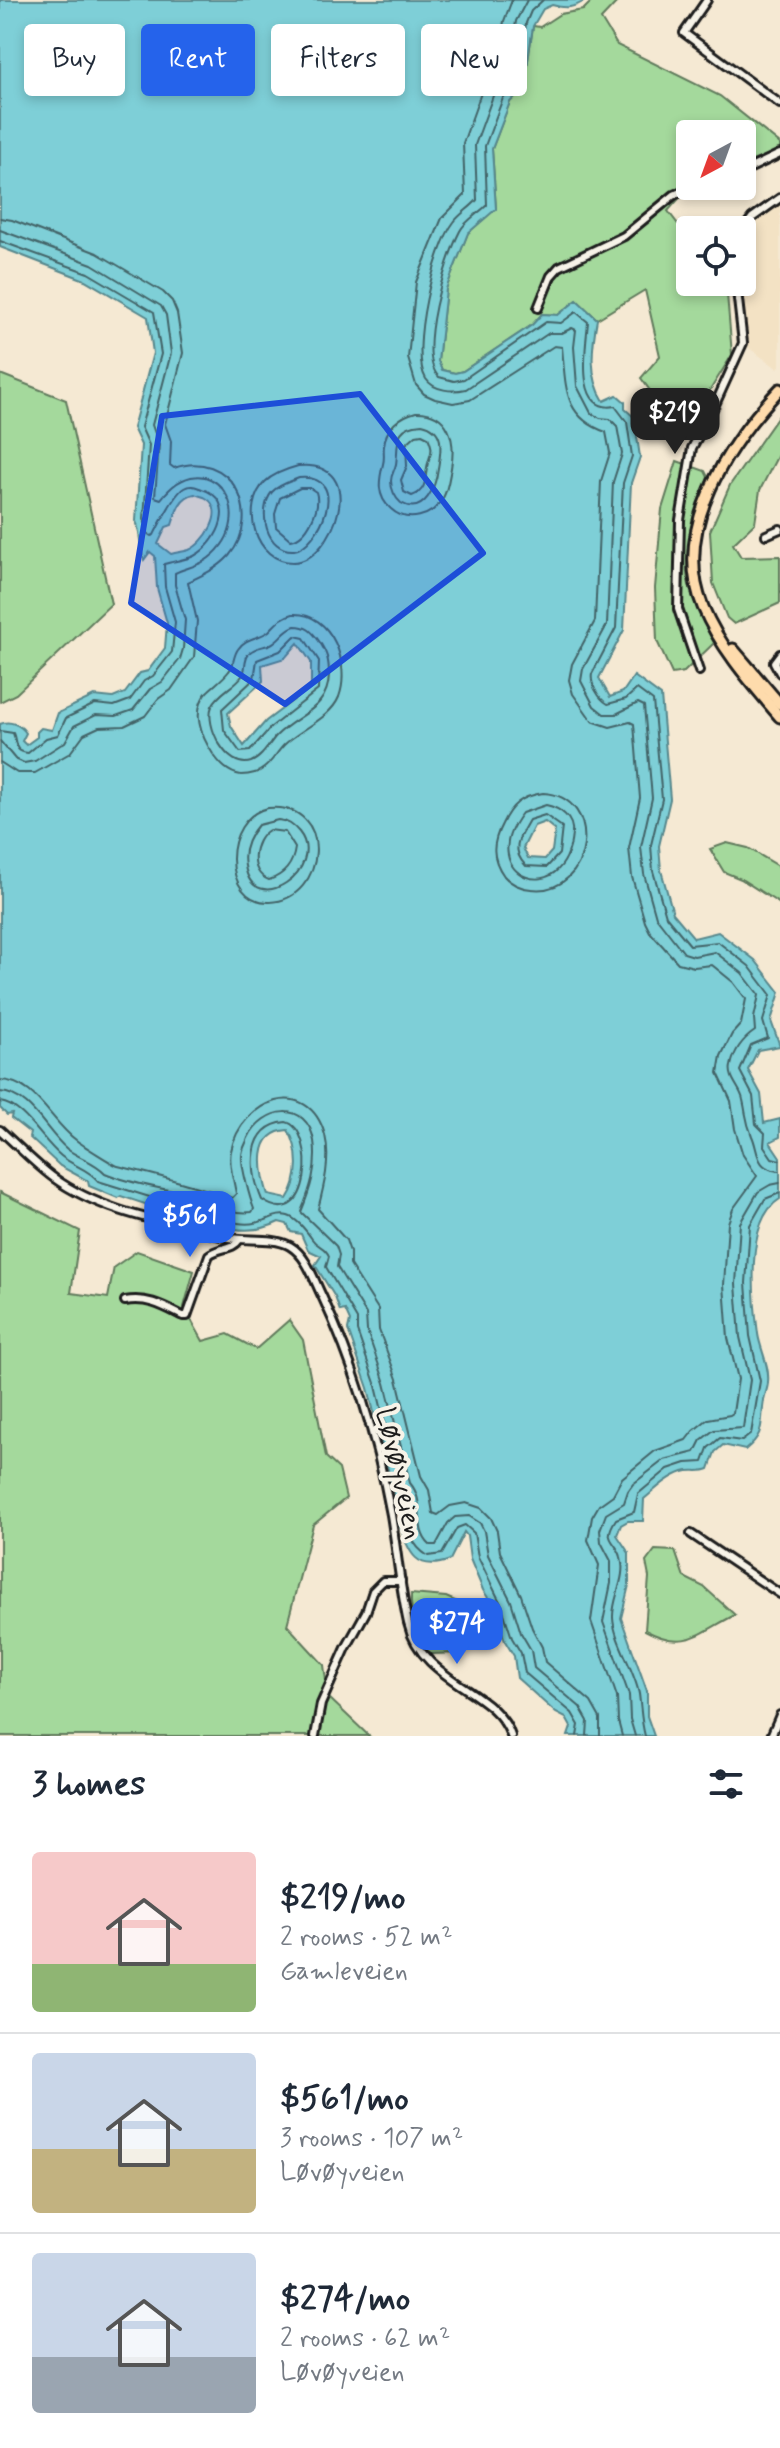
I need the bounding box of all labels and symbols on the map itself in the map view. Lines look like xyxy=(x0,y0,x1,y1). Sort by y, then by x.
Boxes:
north arrow xyxy=(676,120,756,200)
pin: $219 xyxy=(628,388,722,456)
pin: $561 xyxy=(143,1191,237,1259)
street label: Løvøyveien xyxy=(365,1404,432,1543)
pin: $274 xyxy=(410,1598,504,1666)

